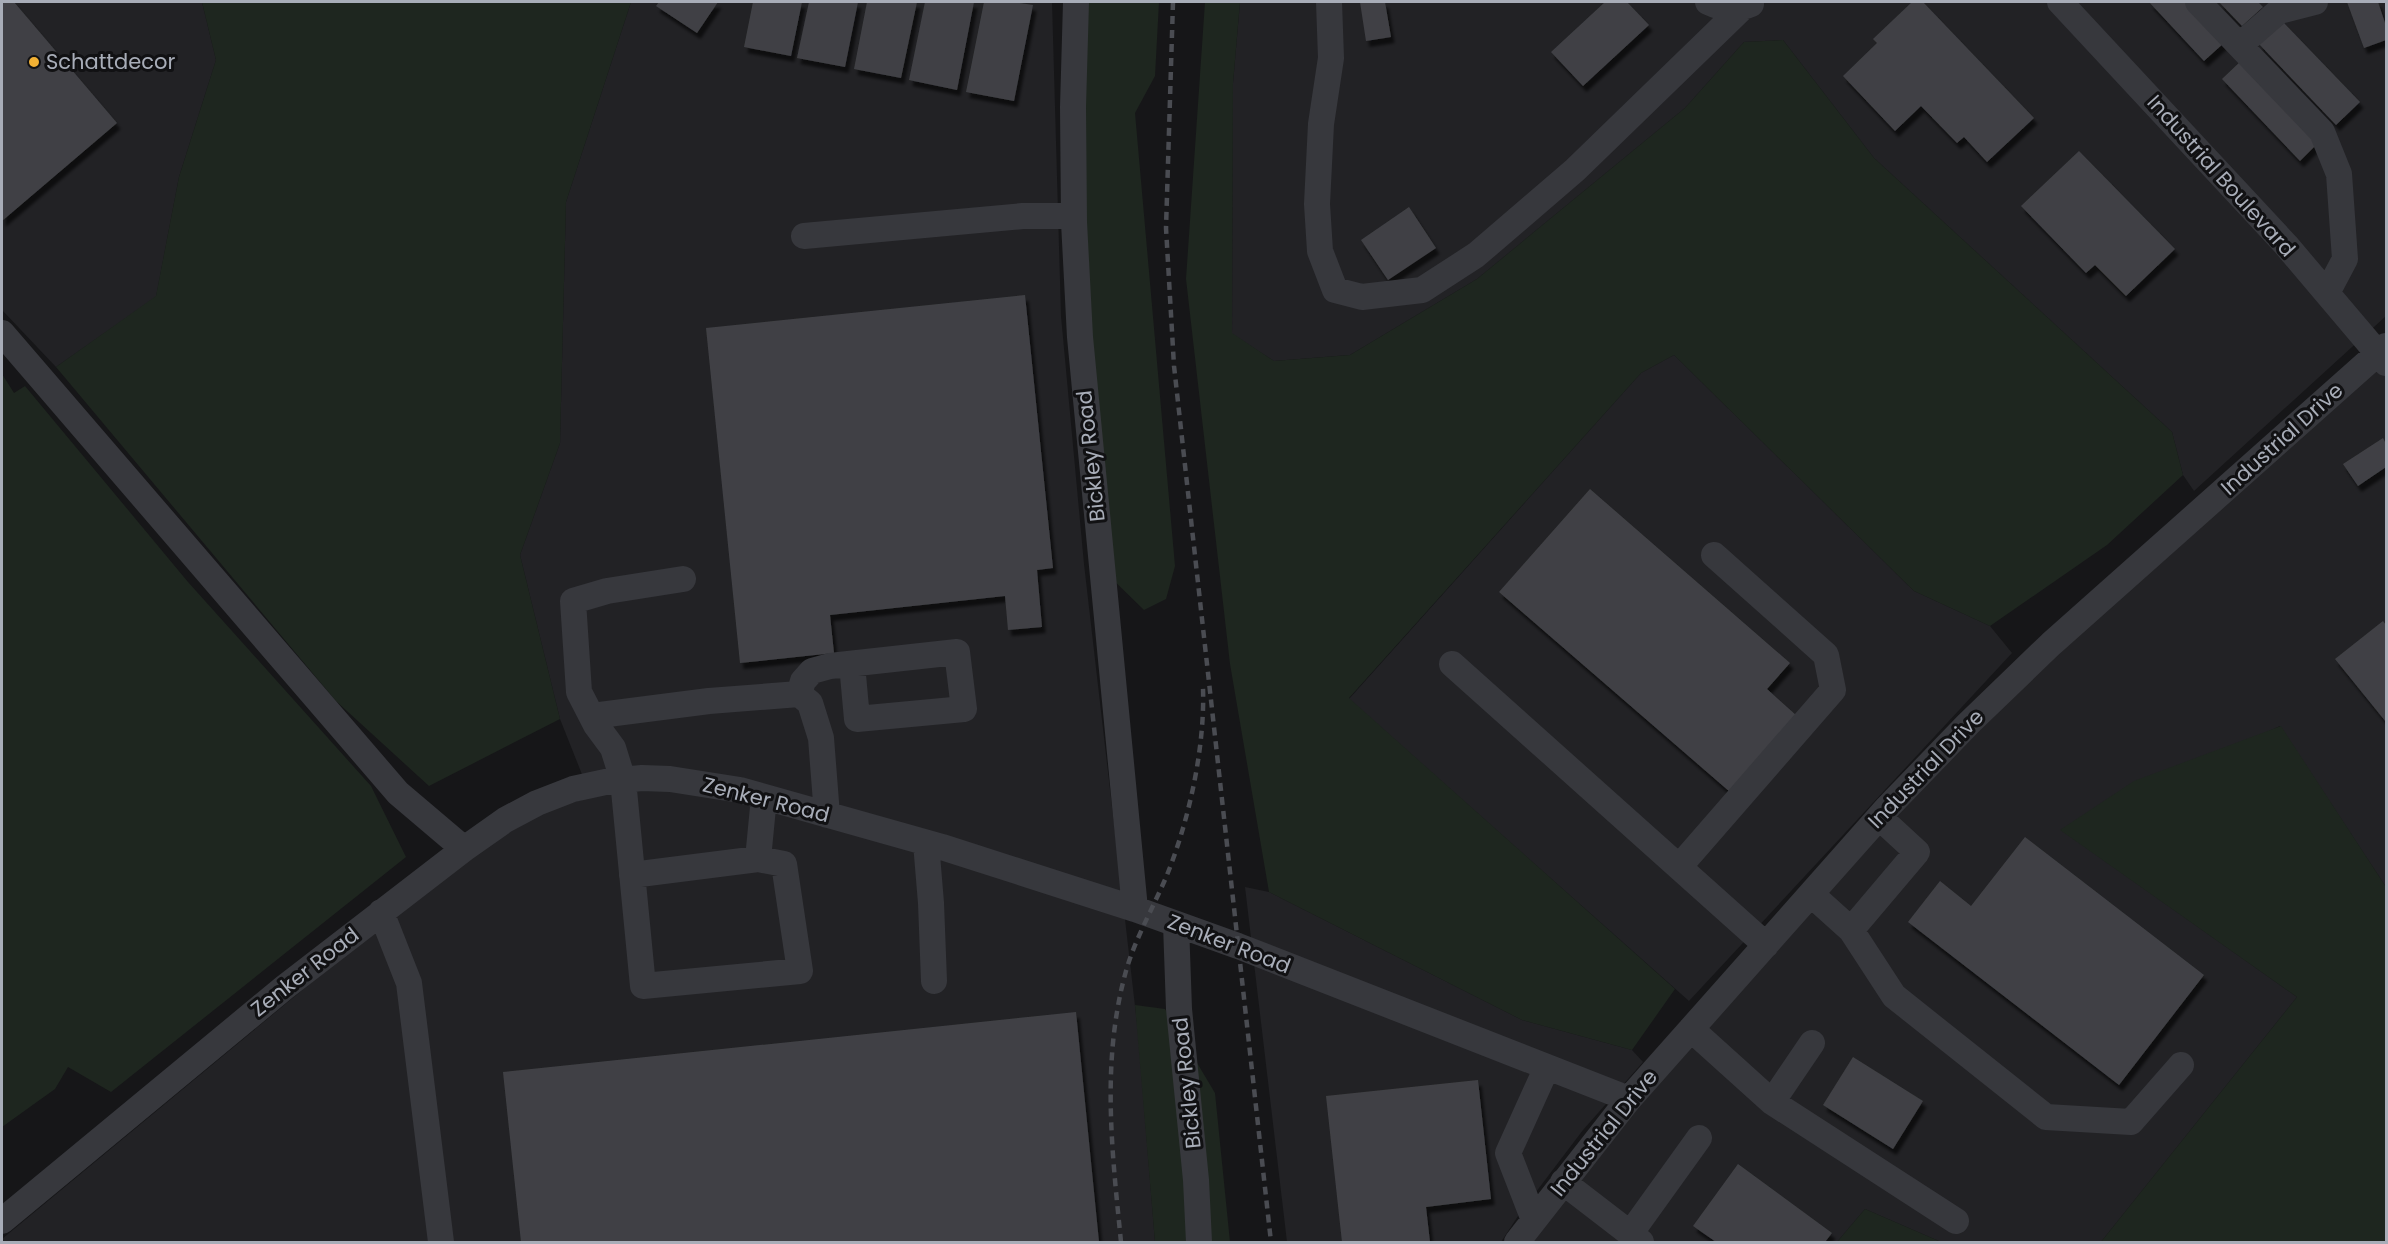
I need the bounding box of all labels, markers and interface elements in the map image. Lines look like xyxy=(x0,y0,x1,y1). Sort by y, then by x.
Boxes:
place label: Schattdecor xyxy=(46,47,175,76)
marker: Schattdecor xyxy=(27,55,41,69)
street label: Industrial Boulevard xyxy=(2141,88,2302,263)
street label: Industrial Drive xyxy=(2214,376,2349,501)
street label: Bickley Road xyxy=(1069,389,1112,523)
street label: Industrial Drive xyxy=(1861,703,1990,835)
street label: Zenker Road xyxy=(700,770,833,829)
street label: Zenker Road xyxy=(1163,907,1295,980)
street label: Zenker Road xyxy=(245,920,365,1023)
street label: Bickley Road xyxy=(1165,1016,1208,1150)
street label: Industrial Drive xyxy=(1543,1063,1664,1202)

